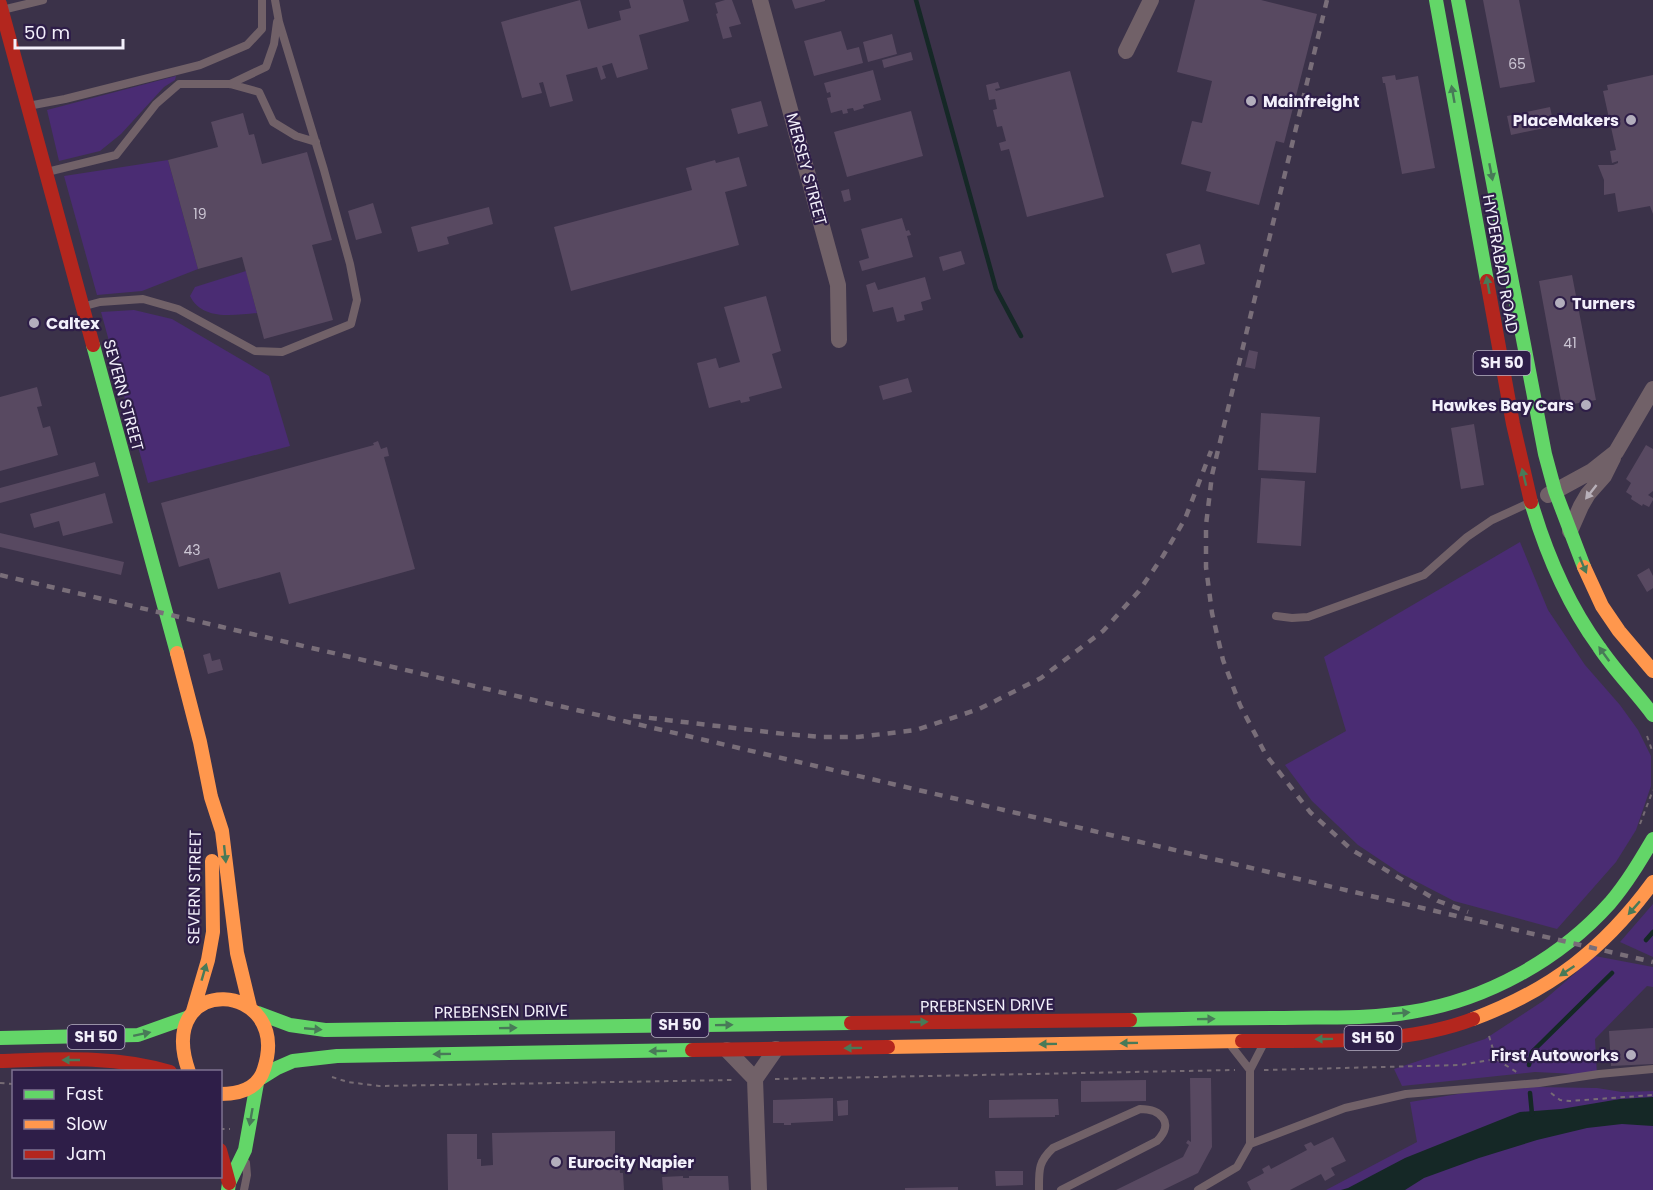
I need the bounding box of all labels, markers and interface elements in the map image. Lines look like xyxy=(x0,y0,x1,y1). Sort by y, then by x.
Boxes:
scale bar xyxy=(15,12,123,50)
text: 50 m xyxy=(24,20,70,45)
house number: 65 xyxy=(1508,54,1526,74)
one-way arrow xyxy=(1448,84,1457,103)
place label: Mainfreight xyxy=(1263,90,1359,113)
marker: Mainfreight xyxy=(1244,94,1258,108)
place label: PlaceMakers xyxy=(1513,109,1619,132)
street label: MERSEY STREET xyxy=(780,110,833,228)
marker: PlaceMakers xyxy=(1624,113,1638,127)
one-way arrow xyxy=(1487,163,1496,182)
street label: HYDERABAD ROAD xyxy=(1477,193,1524,336)
house number: 19 xyxy=(193,204,207,224)
one-way arrow xyxy=(1483,276,1492,295)
place label: Turners xyxy=(1572,292,1636,315)
marker: Turners xyxy=(1553,296,1567,310)
place label: Caltex xyxy=(46,312,100,335)
marker: Caltex xyxy=(27,316,41,330)
house number: 41 xyxy=(1563,333,1577,353)
street label: SEVERN STREET xyxy=(98,337,150,454)
road number: SH 50 xyxy=(1474,351,1530,375)
place label: Hawkes Bay Cars xyxy=(1432,394,1574,417)
marker: Hawkes Bay Cars xyxy=(1579,398,1593,412)
one-way arrow xyxy=(1519,468,1529,486)
one-way arrow xyxy=(1586,484,1598,499)
house number: 43 xyxy=(183,540,201,560)
one-way arrow xyxy=(1578,557,1588,575)
one-way arrow xyxy=(1598,646,1610,661)
street label: SEVERN STREET xyxy=(182,829,207,945)
one-way arrow xyxy=(220,844,229,863)
one-way arrow xyxy=(1628,900,1641,915)
one-way arrow xyxy=(200,963,209,981)
one-way arrow xyxy=(1559,965,1575,976)
street label: PREBENSEN DRIVE xyxy=(920,993,1054,1018)
street label: PREBENSEN DRIVE xyxy=(434,999,568,1024)
one-way arrow xyxy=(1392,1008,1411,1018)
road number: SH 50 xyxy=(652,1013,708,1037)
one-way arrow xyxy=(1197,1014,1216,1024)
one-way arrow xyxy=(910,1018,929,1027)
one-way arrow xyxy=(715,1020,734,1030)
one-way arrow xyxy=(499,1023,518,1032)
one-way arrow xyxy=(304,1024,323,1034)
road number: SH 50 xyxy=(68,1025,124,1049)
road number: SH 50 xyxy=(1344,1026,1402,1050)
one-way arrow xyxy=(133,1028,151,1038)
one-way arrow xyxy=(1314,1034,1333,1044)
one-way arrow xyxy=(1119,1038,1138,1048)
one-way arrow xyxy=(1038,1040,1057,1049)
one-way arrow xyxy=(843,1043,862,1052)
place label: First Autoworks xyxy=(1491,1044,1619,1067)
one-way arrow xyxy=(648,1046,667,1055)
marker: First Autoworks xyxy=(1624,1048,1638,1062)
one-way arrow xyxy=(432,1049,451,1059)
one-way arrow xyxy=(62,1055,81,1065)
legend xyxy=(12,1070,222,1178)
text: Fast xyxy=(66,1081,103,1106)
one-way arrow xyxy=(246,1107,255,1126)
text: Slow xyxy=(66,1111,108,1136)
text: Jam xyxy=(66,1141,106,1166)
place label: Eurocity Napier xyxy=(568,1151,694,1174)
marker: Eurocity Napier xyxy=(549,1155,563,1169)

